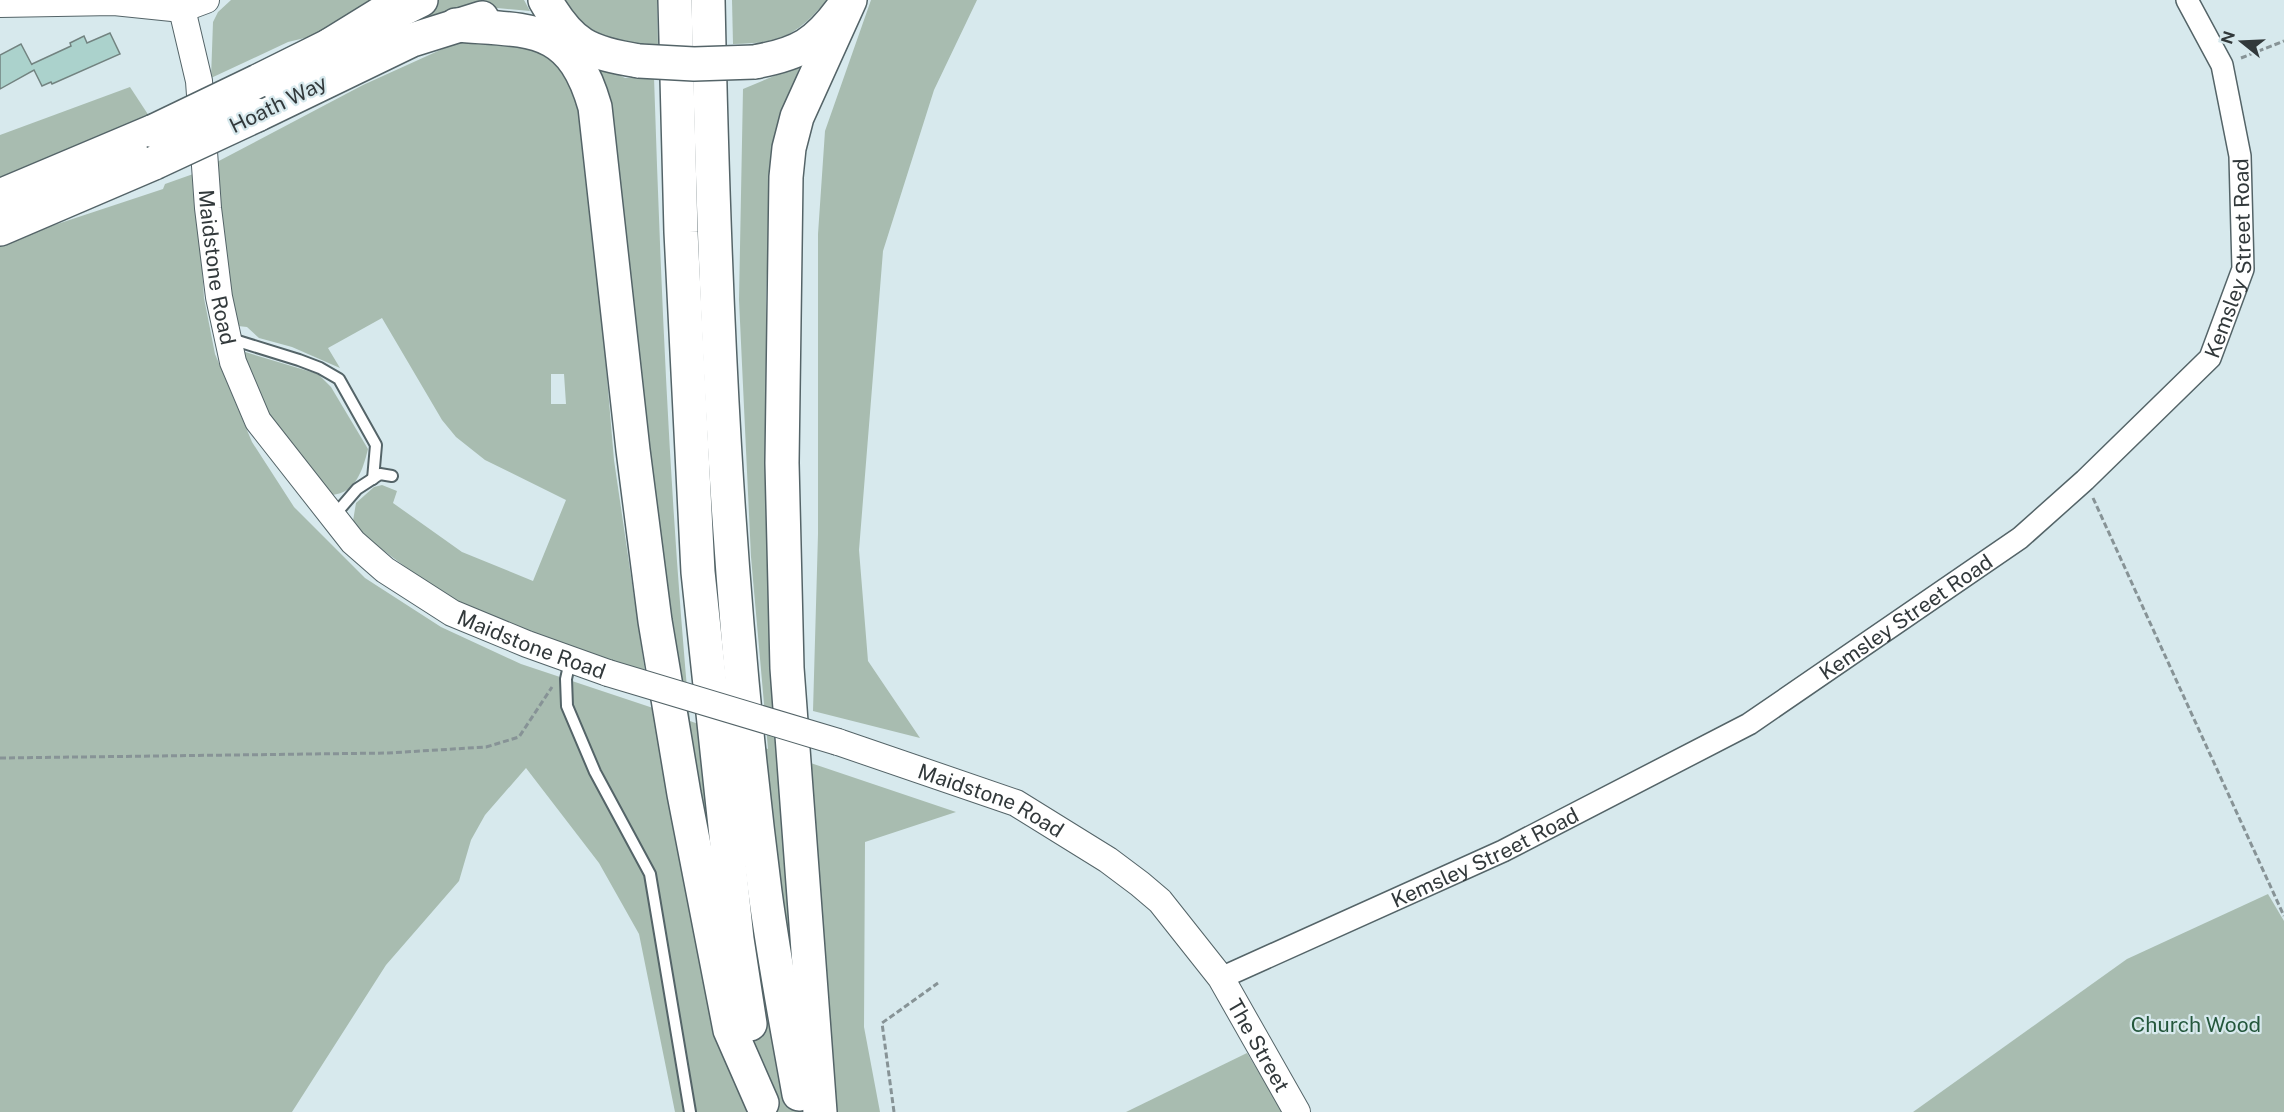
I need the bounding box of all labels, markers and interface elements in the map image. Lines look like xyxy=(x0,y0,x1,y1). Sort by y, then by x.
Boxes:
north arrow xyxy=(2212,12,2272,72)
text: N xyxy=(2217,29,2239,46)
street label: Hoath Way xyxy=(225,70,331,138)
street label: Kemsley Street Road xyxy=(2199,158,2256,361)
street label: Maidstone Road xyxy=(194,188,241,347)
street label: Kemsley Street Road xyxy=(1814,548,1997,685)
street label: Maidstone Road xyxy=(454,604,609,684)
street label: Maidstone Road xyxy=(915,758,1069,842)
street label: Kemsley Street Road xyxy=(1387,802,1582,912)
street label: The Street xyxy=(1223,994,1295,1096)
park label: Church Wood xyxy=(2131,1012,2261,1037)

